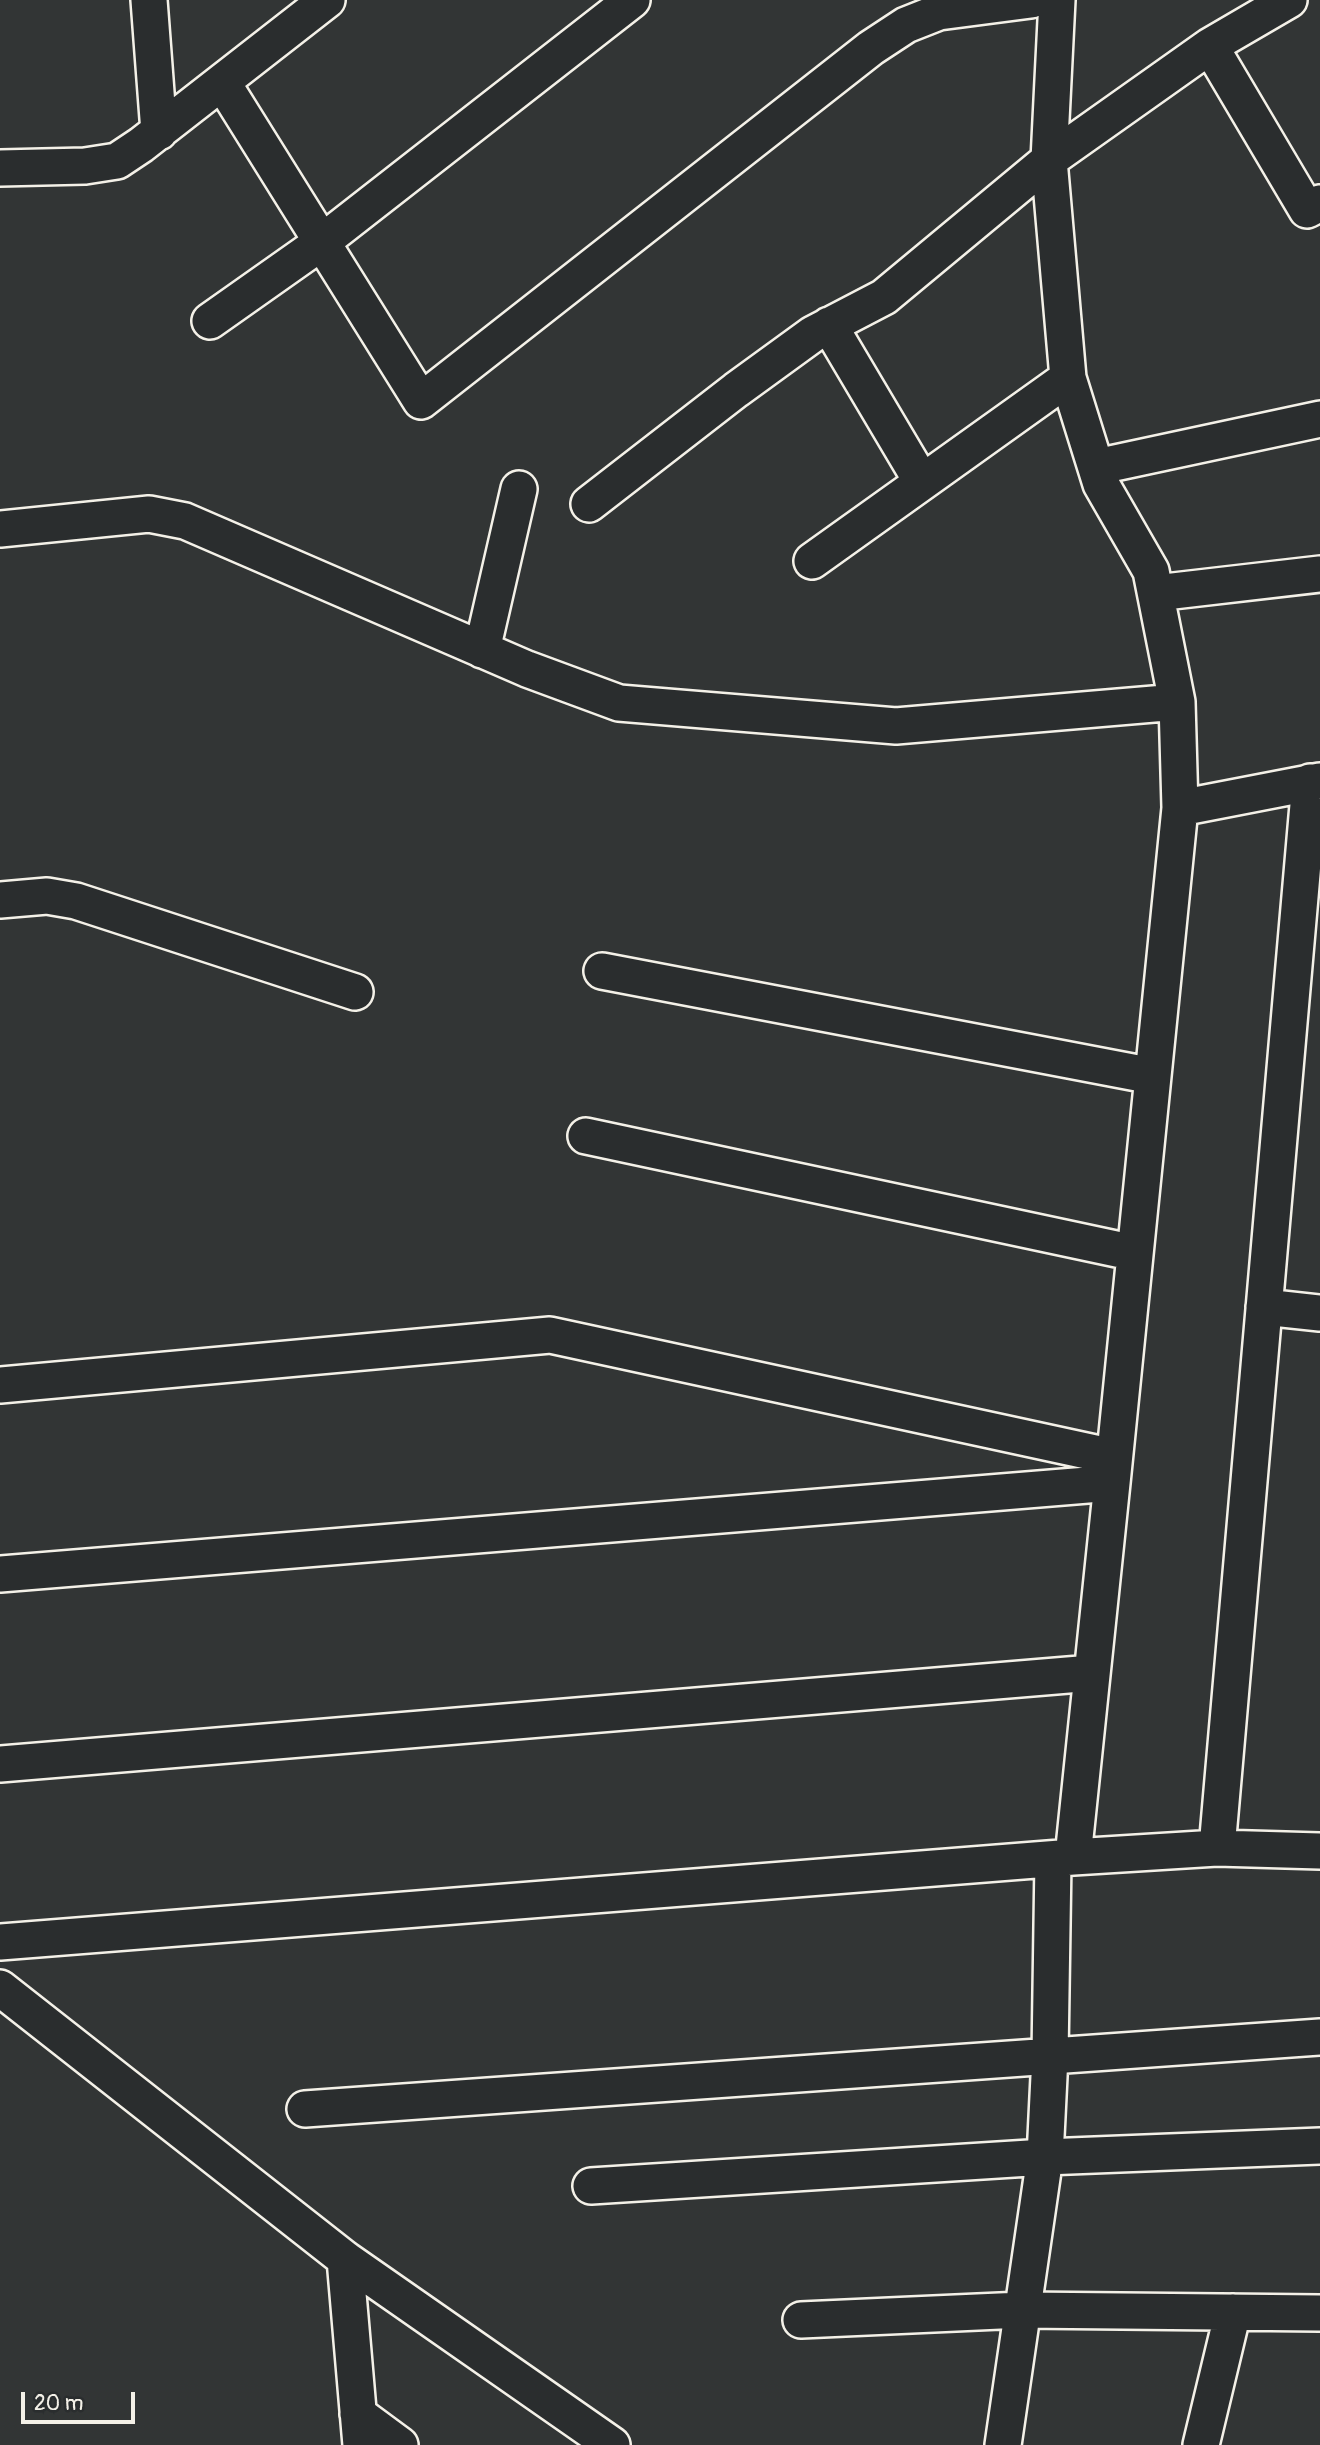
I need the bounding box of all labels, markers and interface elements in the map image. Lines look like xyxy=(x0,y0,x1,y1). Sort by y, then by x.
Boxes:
scale bar xyxy=(24,2378,138,2422)
text: 20 m xyxy=(34,2390,83,2417)

